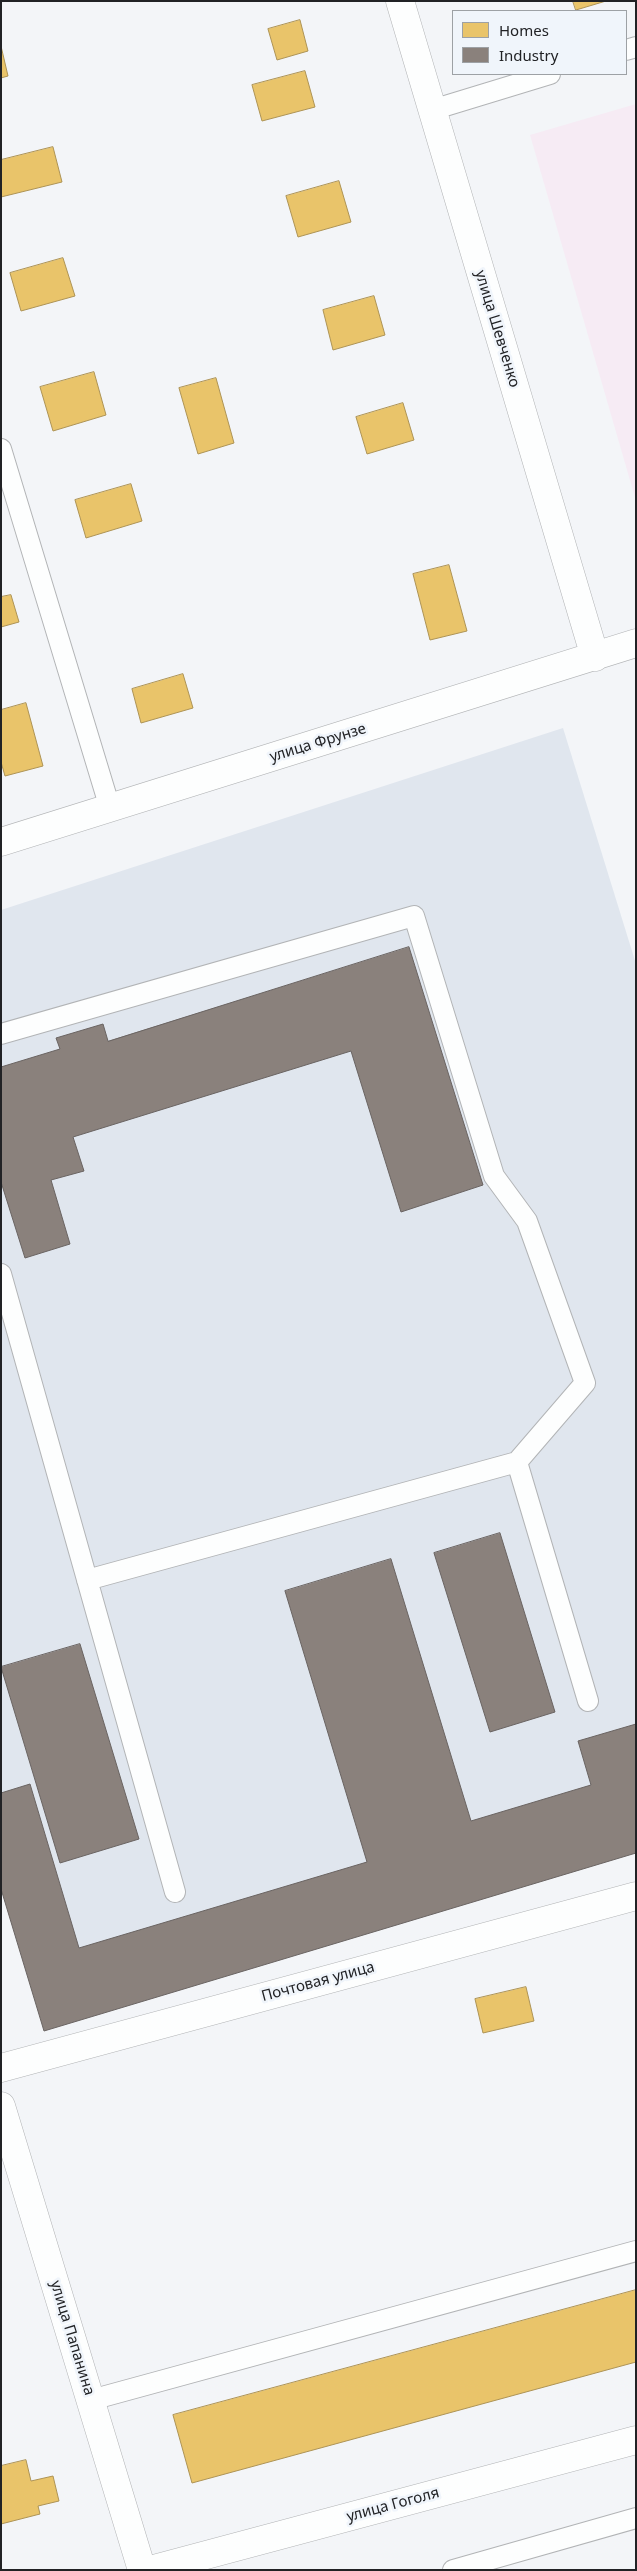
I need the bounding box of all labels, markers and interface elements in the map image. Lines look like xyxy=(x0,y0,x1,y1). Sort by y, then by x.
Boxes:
legend xyxy=(452,10,627,75)
text: Homes xyxy=(499,20,549,40)
text: Industry xyxy=(499,45,558,65)
street label: улица Шевченко xyxy=(471,268,523,390)
street label: улица Фрунзе xyxy=(268,720,368,766)
street label: Почтовая улица xyxy=(260,1958,376,2006)
street label: улица Папанина xyxy=(46,2278,98,2398)
street label: улица Гоголя xyxy=(345,2484,441,2526)

